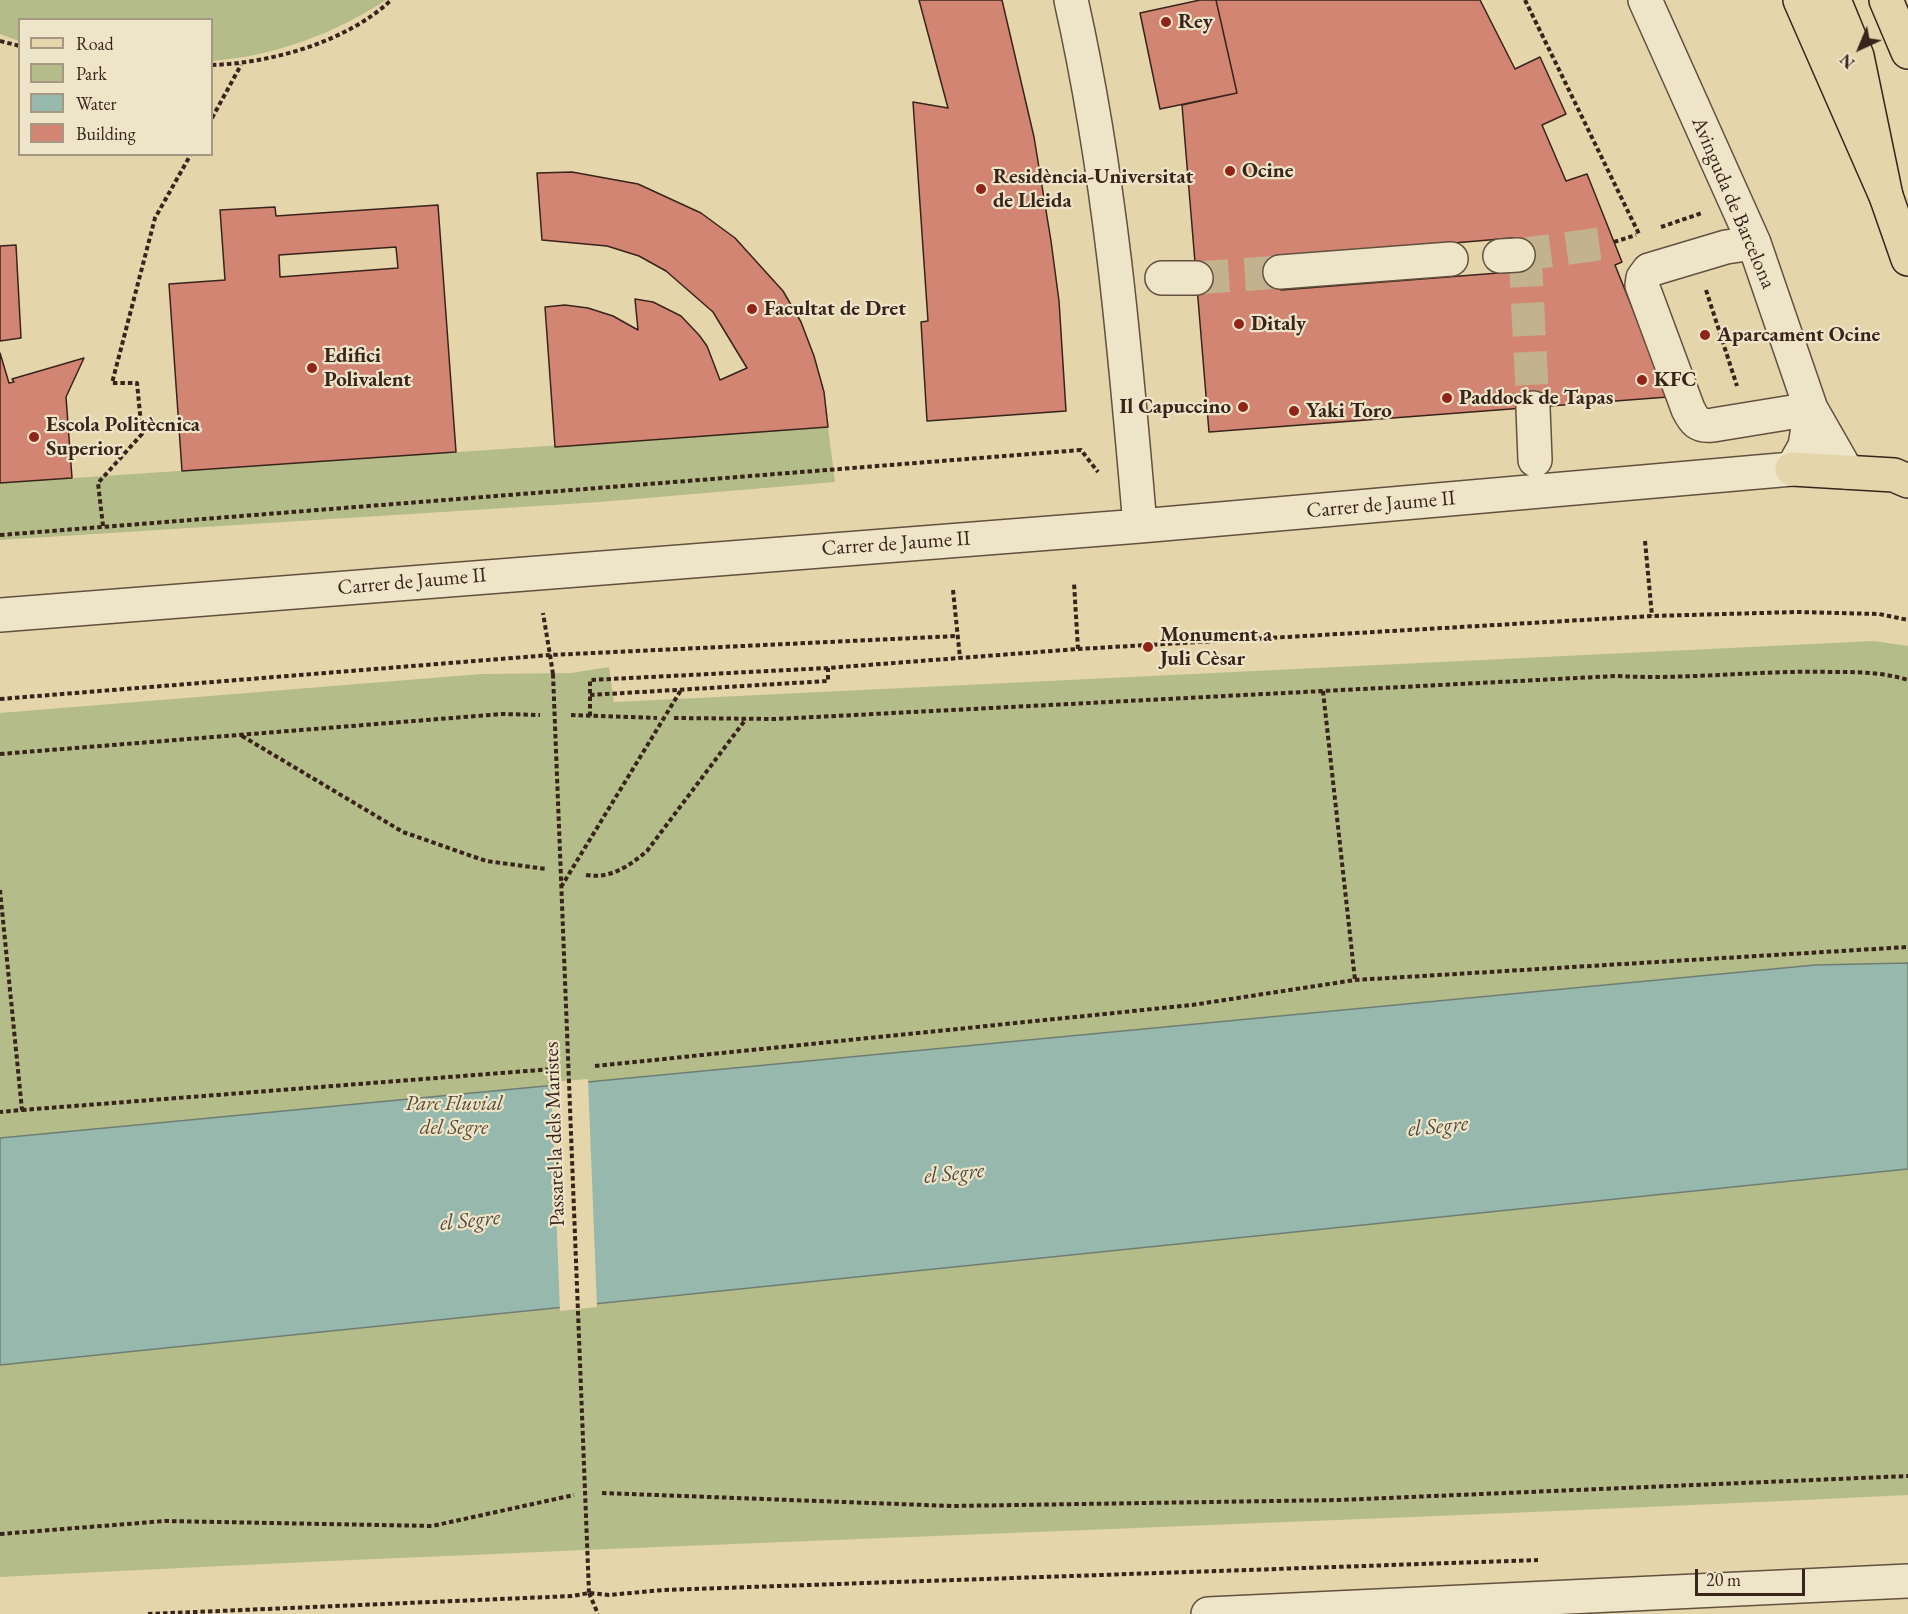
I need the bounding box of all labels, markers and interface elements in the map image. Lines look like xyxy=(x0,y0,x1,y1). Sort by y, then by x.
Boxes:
place label: Rey xyxy=(1178,9,1213,35)
marker: Rey xyxy=(1159,15,1173,29)
legend xyxy=(18,18,213,156)
north arrow xyxy=(1830,18,1890,78)
text: Road xyxy=(76,32,114,55)
text: N xyxy=(1835,49,1859,73)
text: Park xyxy=(76,62,107,85)
text: Water xyxy=(76,92,117,115)
street label: Avinguda de Barcelona xyxy=(1685,113,1781,293)
text: Building xyxy=(76,122,136,145)
place label: Ocine xyxy=(1242,158,1293,184)
place label: Residència-Universitat de Lleida xyxy=(993,164,1193,214)
marker: Ocine xyxy=(1223,164,1237,178)
marker: Residència-Universitat de Lleida xyxy=(974,182,988,196)
place label: Facultat de Dret xyxy=(764,296,906,322)
marker: Facultat de Dret xyxy=(745,302,759,316)
place label: Ditaly xyxy=(1251,311,1306,337)
marker: Ditaly xyxy=(1232,317,1246,331)
place label: Aparcament Ocine xyxy=(1717,322,1880,348)
marker: Aparcament Ocine xyxy=(1698,328,1712,342)
place label: Edifici Polivalent xyxy=(324,343,411,393)
marker: Edifici Polivalent xyxy=(305,361,319,375)
place label: KFC xyxy=(1654,367,1696,393)
marker: KFC xyxy=(1635,373,1649,387)
place label: Paddock de Tapas xyxy=(1459,385,1613,411)
marker: Paddock de Tapas xyxy=(1440,391,1454,405)
place label: Il Capuccino xyxy=(1120,394,1231,420)
place label: Yaki Toro xyxy=(1306,398,1392,424)
marker: Il Capuccino xyxy=(1236,400,1250,414)
marker: Yaki Toro xyxy=(1287,404,1301,418)
place label: Escola Politècnica Superior xyxy=(46,412,200,462)
marker: Escola Politècnica Superior xyxy=(27,430,41,444)
street label: Carrer de Jaume II xyxy=(1306,486,1456,524)
street label: Carrer de Jaume II xyxy=(821,526,971,562)
street label: Carrer de Jaume II xyxy=(337,563,487,601)
place label: Monument a Juli Cèsar xyxy=(1160,622,1272,672)
marker: Monument a Juli Cèsar xyxy=(1141,640,1155,654)
street label: Passarel·la dels Maristes xyxy=(539,1041,571,1227)
park label: Parc Fluvial del Segre xyxy=(405,1091,503,1141)
water label: el Segre xyxy=(1407,1111,1469,1143)
water label: el Segre xyxy=(923,1158,985,1190)
water label: el Segre xyxy=(439,1205,501,1237)
scale bar xyxy=(1698,1557,1808,1595)
text: 20 m xyxy=(1706,1568,1741,1591)

